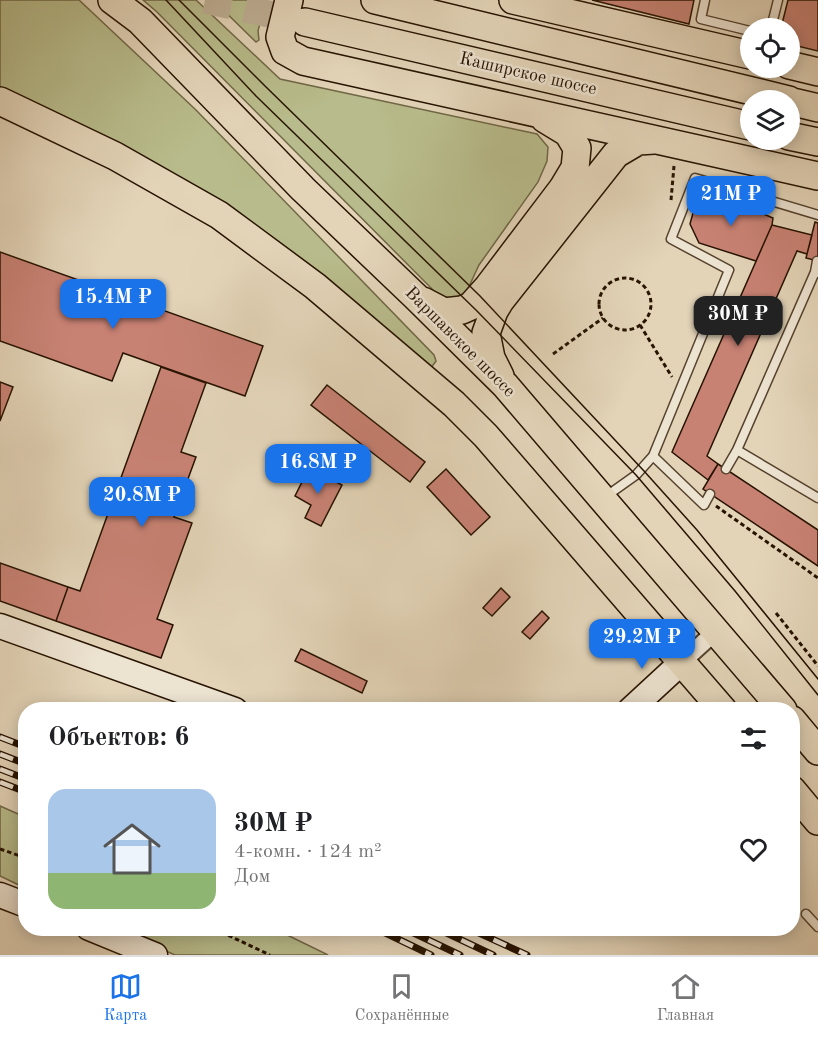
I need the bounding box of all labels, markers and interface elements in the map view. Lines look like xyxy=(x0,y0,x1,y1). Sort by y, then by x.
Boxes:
map controls xyxy=(740,18,800,150)
button: locate xyxy=(740,18,800,78)
street label: Каширское шоссе xyxy=(458,49,598,99)
button: layers xyxy=(740,90,800,150)
pin: 21M ₽ xyxy=(689,176,773,227)
text: 21M ₽ xyxy=(701,185,761,205)
pin: 15.4M ₽ xyxy=(58,279,168,330)
street label: Варшавское шоссе xyxy=(401,283,519,401)
text: 15.4M ₽ xyxy=(74,288,152,308)
pin: 30M ₽ xyxy=(696,296,780,347)
text: 30M ₽ xyxy=(708,305,768,325)
pin: 16.8M ₽ xyxy=(263,444,373,495)
text: 16.8M ₽ xyxy=(279,453,357,473)
pin: 20.8M ₽ xyxy=(87,477,197,528)
text: 20.8M ₽ xyxy=(103,486,181,506)
pin: 29.2M ₽ xyxy=(587,619,697,670)
text: 29.2M ₽ xyxy=(603,628,681,648)
icon: filters xyxy=(737,722,770,755)
text: Объектов: 6 xyxy=(48,725,189,751)
text: 30M ₽ xyxy=(234,811,313,837)
icon: home xyxy=(96,813,168,885)
icon: heart xyxy=(737,833,770,866)
text: 4-комн. · 124 m² xyxy=(234,842,382,862)
text: Дом xyxy=(234,867,270,887)
tab: Карта xyxy=(104,970,147,1026)
tab: Сохранённые xyxy=(355,970,449,1026)
tab: Главная xyxy=(657,970,714,1026)

